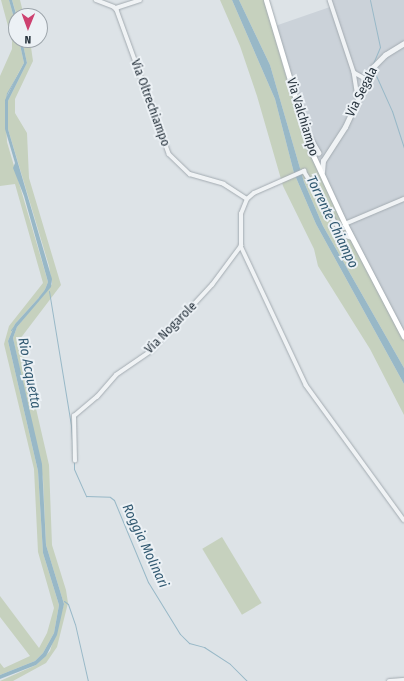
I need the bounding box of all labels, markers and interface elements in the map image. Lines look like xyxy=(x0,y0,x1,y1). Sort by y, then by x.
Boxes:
north arrow xyxy=(8,8,48,48)
text: N xyxy=(24,33,31,46)
street label: Via Oltrechiampo xyxy=(127,57,173,149)
street label: Via Segala xyxy=(343,64,381,120)
street label: Via Valchiampo xyxy=(283,76,321,158)
water label: Torrente Chiampo xyxy=(302,173,362,271)
street label: Via Nogarole xyxy=(142,299,200,357)
water label: Rio Acquetta xyxy=(14,336,44,410)
water label: Roggia Molinari xyxy=(118,501,172,591)

